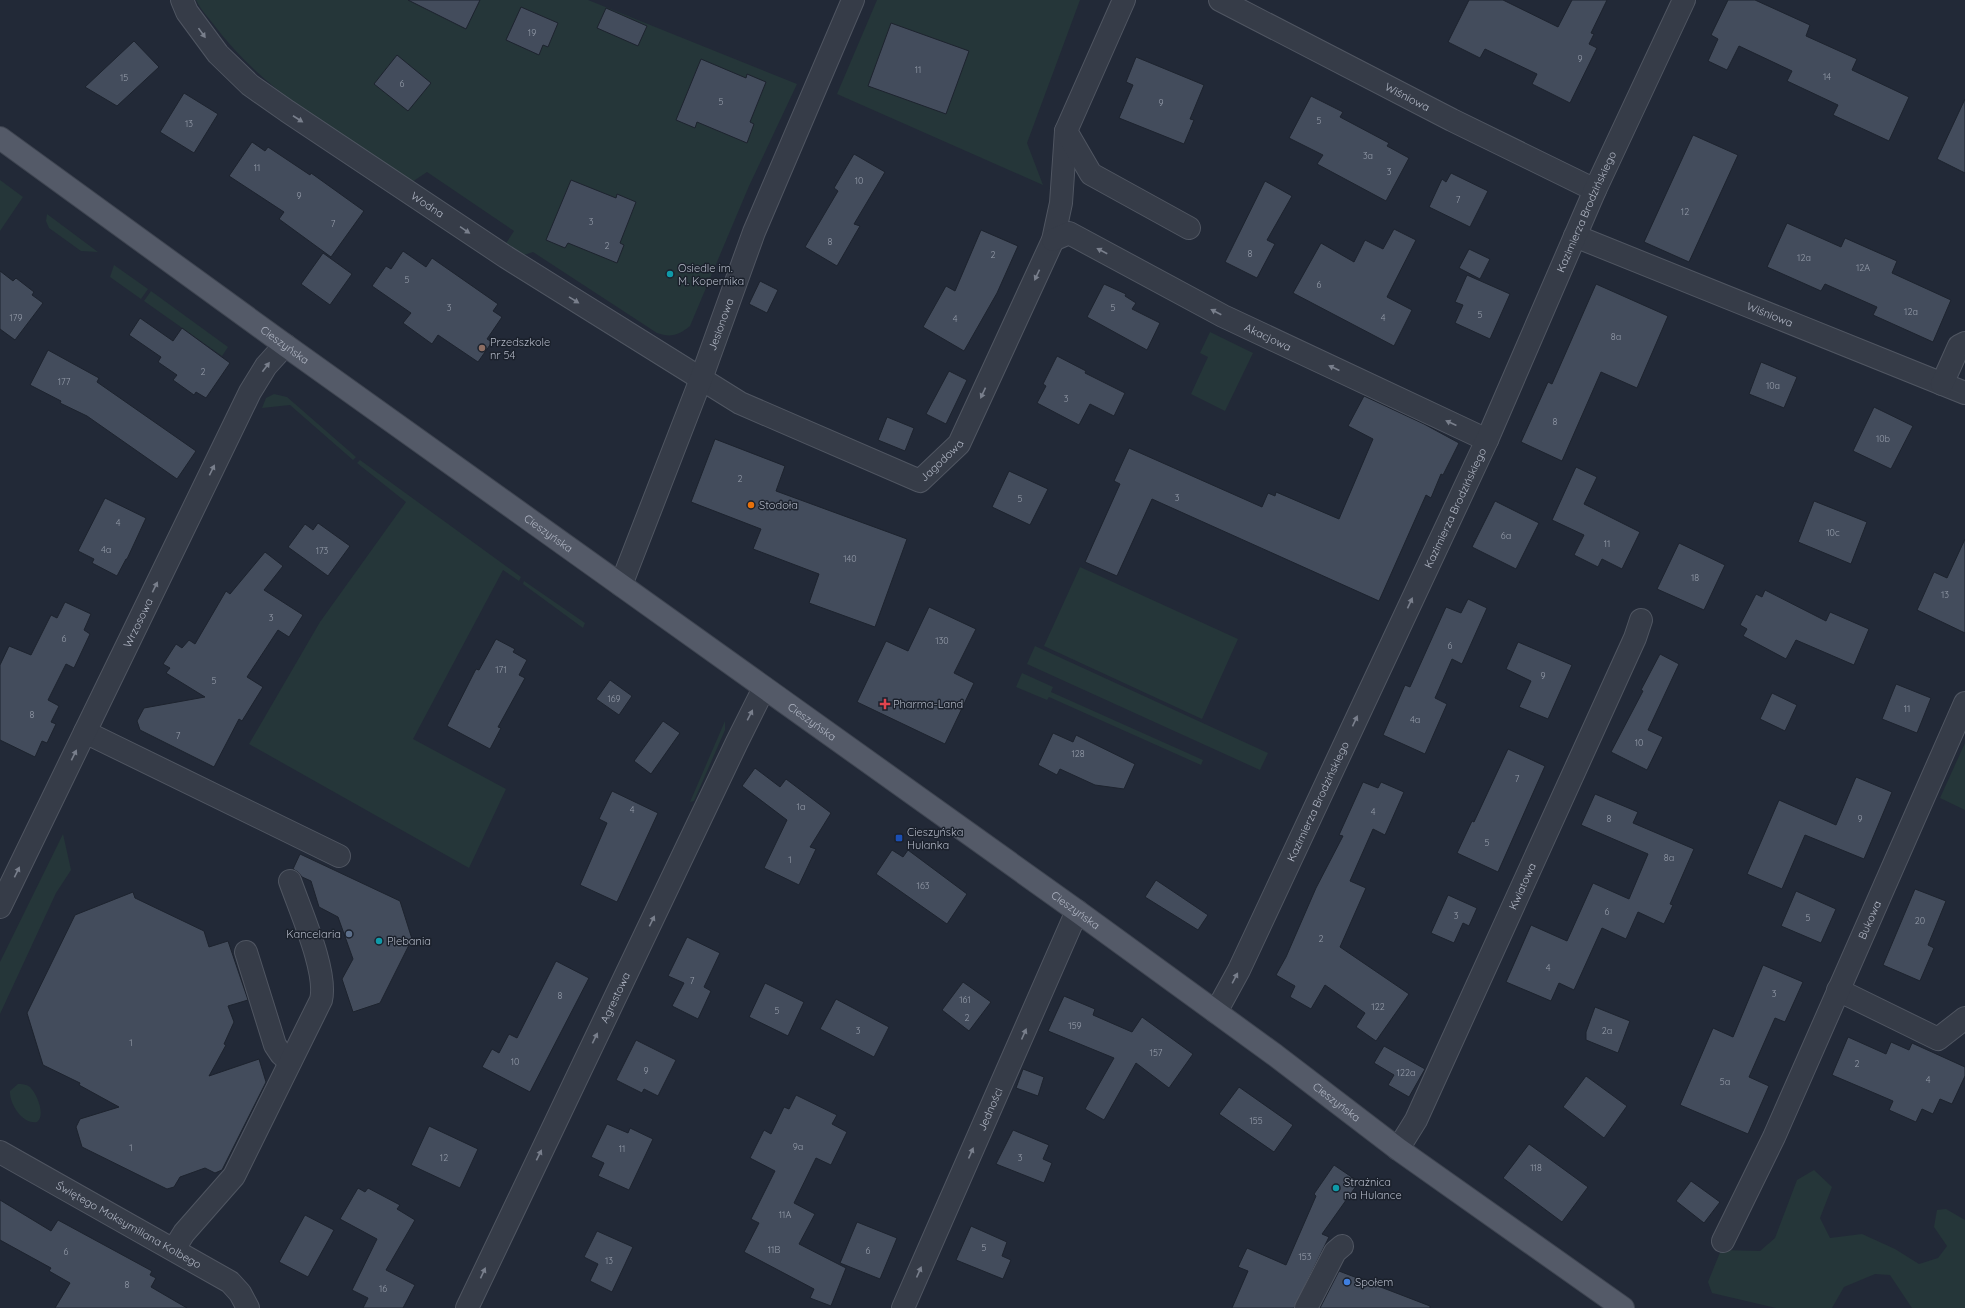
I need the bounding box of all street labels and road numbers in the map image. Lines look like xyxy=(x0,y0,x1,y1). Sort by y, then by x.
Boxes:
street label: Wiśniowa xyxy=(1383,80,1432,114)
street label: Kazimierza Brodzińskiego xyxy=(1553,149,1619,274)
street label: Wodna xyxy=(408,189,447,221)
street label: Jesionowa xyxy=(705,296,737,353)
street label: Wiśniowa xyxy=(1745,299,1795,330)
street label: Akacjowa xyxy=(1242,320,1293,354)
street label: Cieszyńska xyxy=(258,323,312,367)
street label: Jagodowa xyxy=(917,438,967,484)
street label: Kazimierza Brodzińskiego xyxy=(1421,445,1489,570)
street label: Cieszyńska xyxy=(521,511,575,555)
street label: Wrzosowa xyxy=(120,596,156,650)
street label: Cieszyńska xyxy=(785,700,839,744)
street label: Kazimierza Brodzińskiego xyxy=(1284,739,1352,864)
street label: Kwiatowa xyxy=(1506,861,1539,912)
street label: Cieszyńska xyxy=(1049,888,1103,932)
street label: Bukowa xyxy=(1855,898,1884,941)
street label: Agrestowa xyxy=(597,970,633,1025)
street label: Cieszyńska xyxy=(1310,1079,1363,1125)
street label: Jedności xyxy=(975,1086,1006,1133)
street label: Świętego Maksymiliana Kolbego xyxy=(54,1178,204,1272)

